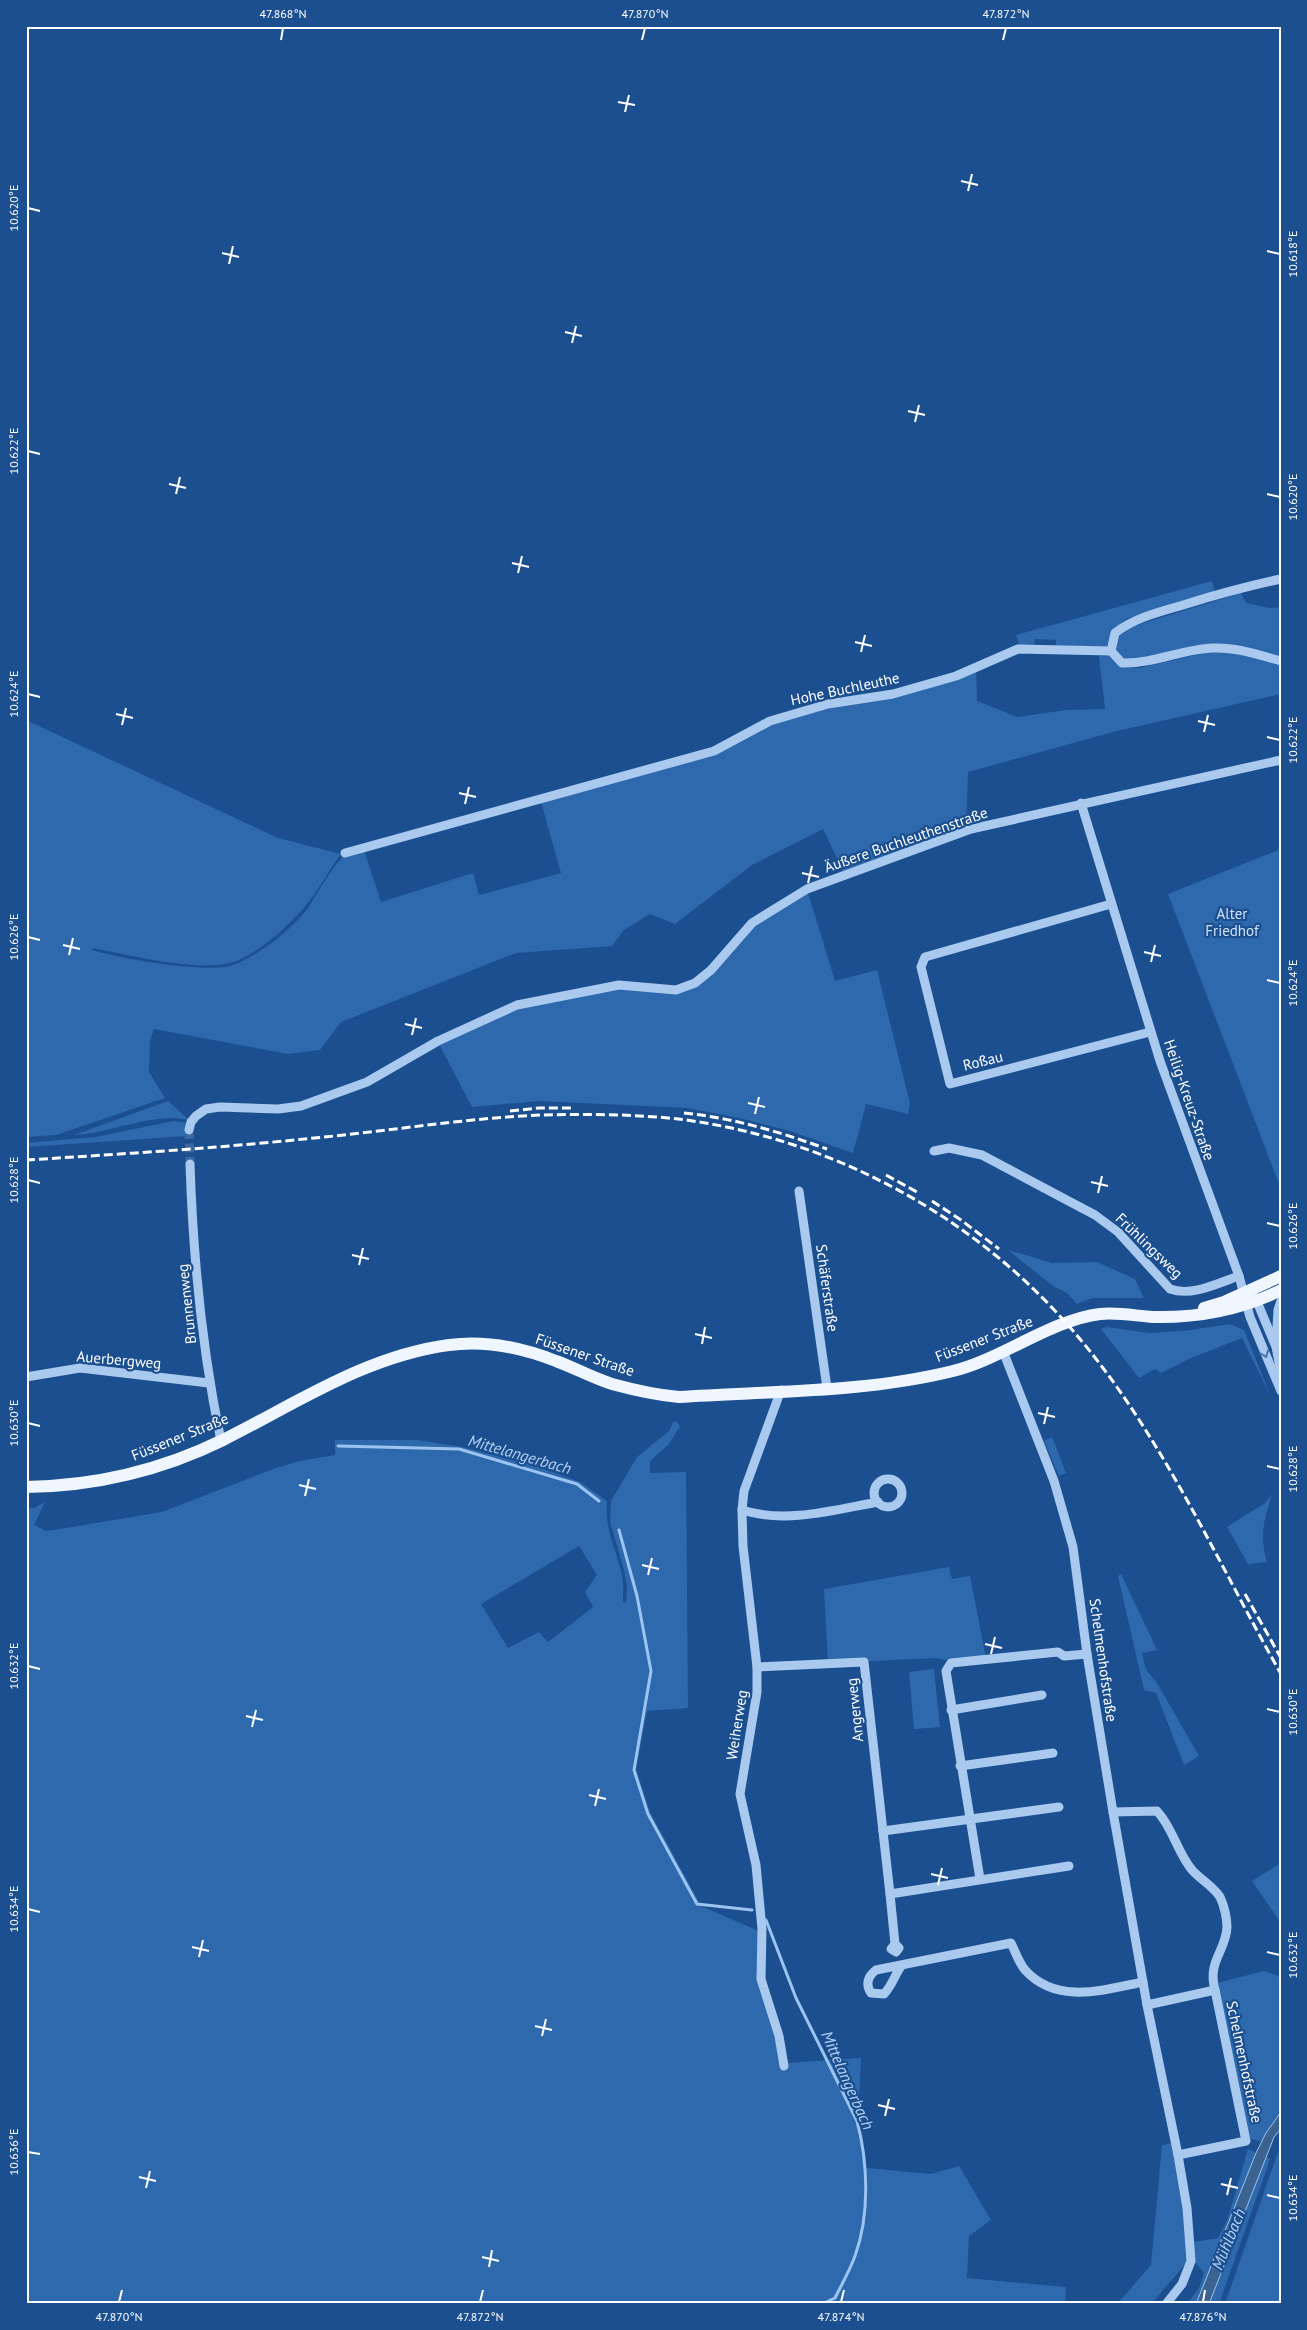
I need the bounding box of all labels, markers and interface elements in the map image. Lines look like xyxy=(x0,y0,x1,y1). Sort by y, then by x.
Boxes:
text: 47.868°N xyxy=(259,6,307,21)
text: 47.870°N xyxy=(621,6,669,21)
text: 47.872°N xyxy=(982,6,1030,21)
text: 10.620°E xyxy=(6,185,21,231)
text: 10.618°E xyxy=(1285,231,1300,277)
text: 10.622°E xyxy=(6,428,21,474)
text: 10.620°E xyxy=(1285,474,1300,520)
street label: Hohe Buchleuthe xyxy=(789,668,901,709)
text: 10.624°E xyxy=(6,671,21,717)
text: 10.622°E xyxy=(1285,717,1300,763)
street label: Äußere Buchleuthenstraße xyxy=(822,803,990,876)
park label: Alter Friedhof xyxy=(1205,904,1260,940)
text: 10.626°E xyxy=(6,914,21,960)
text: 10.624°E xyxy=(1285,960,1300,1006)
street label: Heilig-Kreuz-Straße xyxy=(1160,1037,1219,1163)
street label: Roßau xyxy=(961,1046,1005,1075)
text: 10.628°E xyxy=(6,1157,21,1203)
text: 10.626°E xyxy=(1285,1203,1300,1249)
street label: Frühlingsweg xyxy=(1112,1209,1187,1283)
street label: Schäferstraße xyxy=(812,1243,843,1333)
street label: Brunnenweg xyxy=(173,1263,200,1345)
street label: Füssener Straße xyxy=(932,1311,1035,1366)
street label: Füssener Straße xyxy=(533,1329,637,1380)
street label: Auerbergweg xyxy=(76,1346,162,1373)
one-way arrow xyxy=(1259,1349,1269,1358)
text: 10.630°E xyxy=(6,1400,21,1446)
street label: Füssener Straße xyxy=(128,1408,231,1465)
water label: Mittelangerbach xyxy=(466,1430,574,1478)
text: 10.628°E xyxy=(1285,1446,1300,1492)
street label: Schelmenhofstraße xyxy=(1085,1597,1122,1723)
text: 10.632°E xyxy=(6,1643,21,1689)
street label: Angerweg xyxy=(842,1677,867,1743)
street label: Weiherweg xyxy=(722,1689,751,1761)
text: 10.630°E xyxy=(1285,1689,1300,1735)
text: 10.634°E xyxy=(6,1886,21,1932)
text: 10.632°E xyxy=(1285,1932,1300,1978)
street label: Schelmenhofstraße xyxy=(1222,1999,1267,2125)
water label: Mittelangerbach xyxy=(817,2027,879,2133)
text: 10.636°E xyxy=(6,2129,21,2175)
text: 10.634°E xyxy=(1285,2175,1300,2221)
water label: Mühlbach xyxy=(1207,2205,1249,2273)
text: 47.870°N xyxy=(95,2309,143,2324)
text: 47.872°N xyxy=(456,2309,504,2324)
text: 47.874°N xyxy=(817,2309,865,2324)
text: 47.876°N xyxy=(1179,2309,1227,2324)

